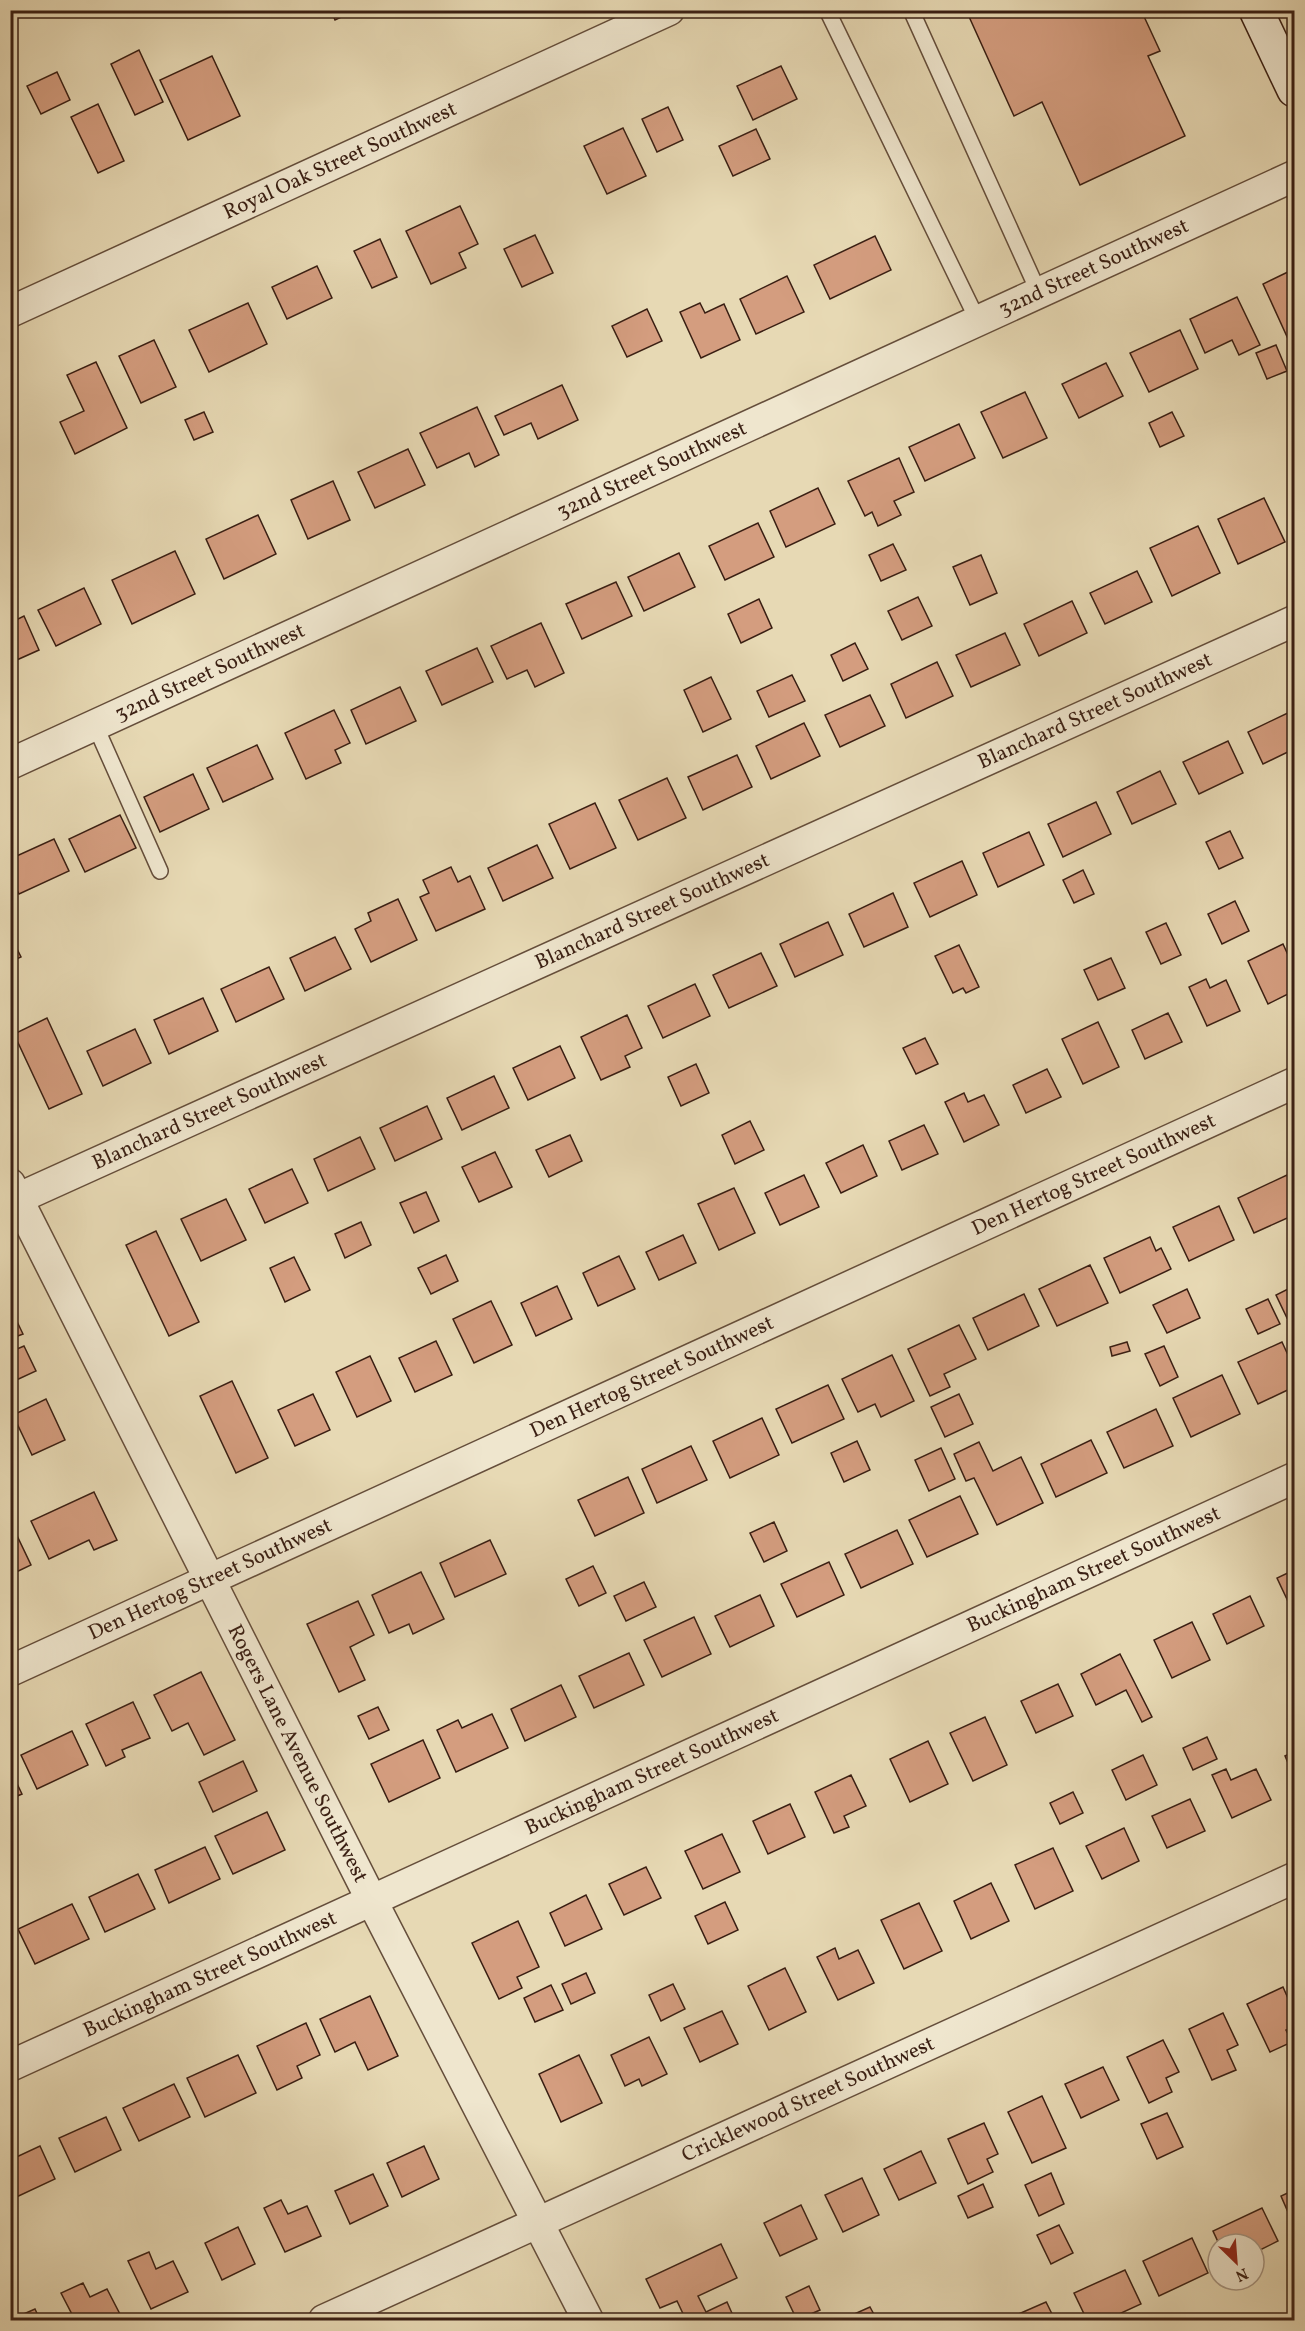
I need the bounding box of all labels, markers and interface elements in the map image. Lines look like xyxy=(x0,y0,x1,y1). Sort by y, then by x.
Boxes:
street label: Royal Oak Street Southwest xyxy=(218,95,462,227)
street label: 32nd Street Southwest xyxy=(994,212,1193,324)
street label: 32nd Street Southwest xyxy=(552,414,752,526)
street label: 32nd Street Southwest xyxy=(110,616,310,728)
street label: Blanchard Street Southwest xyxy=(973,645,1217,777)
street label: Blanchard Street Southwest xyxy=(530,846,774,977)
street label: Blanchard Street Southwest xyxy=(88,1046,331,1177)
street label: Den Hertog Street Southwest xyxy=(967,1106,1220,1243)
street label: Den Hertog Street Southwest xyxy=(525,1309,779,1445)
street label: Buckingham Street Southwest xyxy=(962,1499,1225,1640)
street label: Den Hertog Street Southwest xyxy=(83,1511,337,1648)
street label: Rogers Lane Avenue Southwest xyxy=(220,1619,375,1888)
street label: Buckingham Street Southwest xyxy=(520,1701,783,1843)
street label: Buckingham Street Southwest xyxy=(78,1904,342,2045)
street label: Cricklewood Street Southwest xyxy=(677,2029,939,2170)
north arrow xyxy=(1206,2232,1266,2292)
text: N xyxy=(1231,2261,1251,2286)

